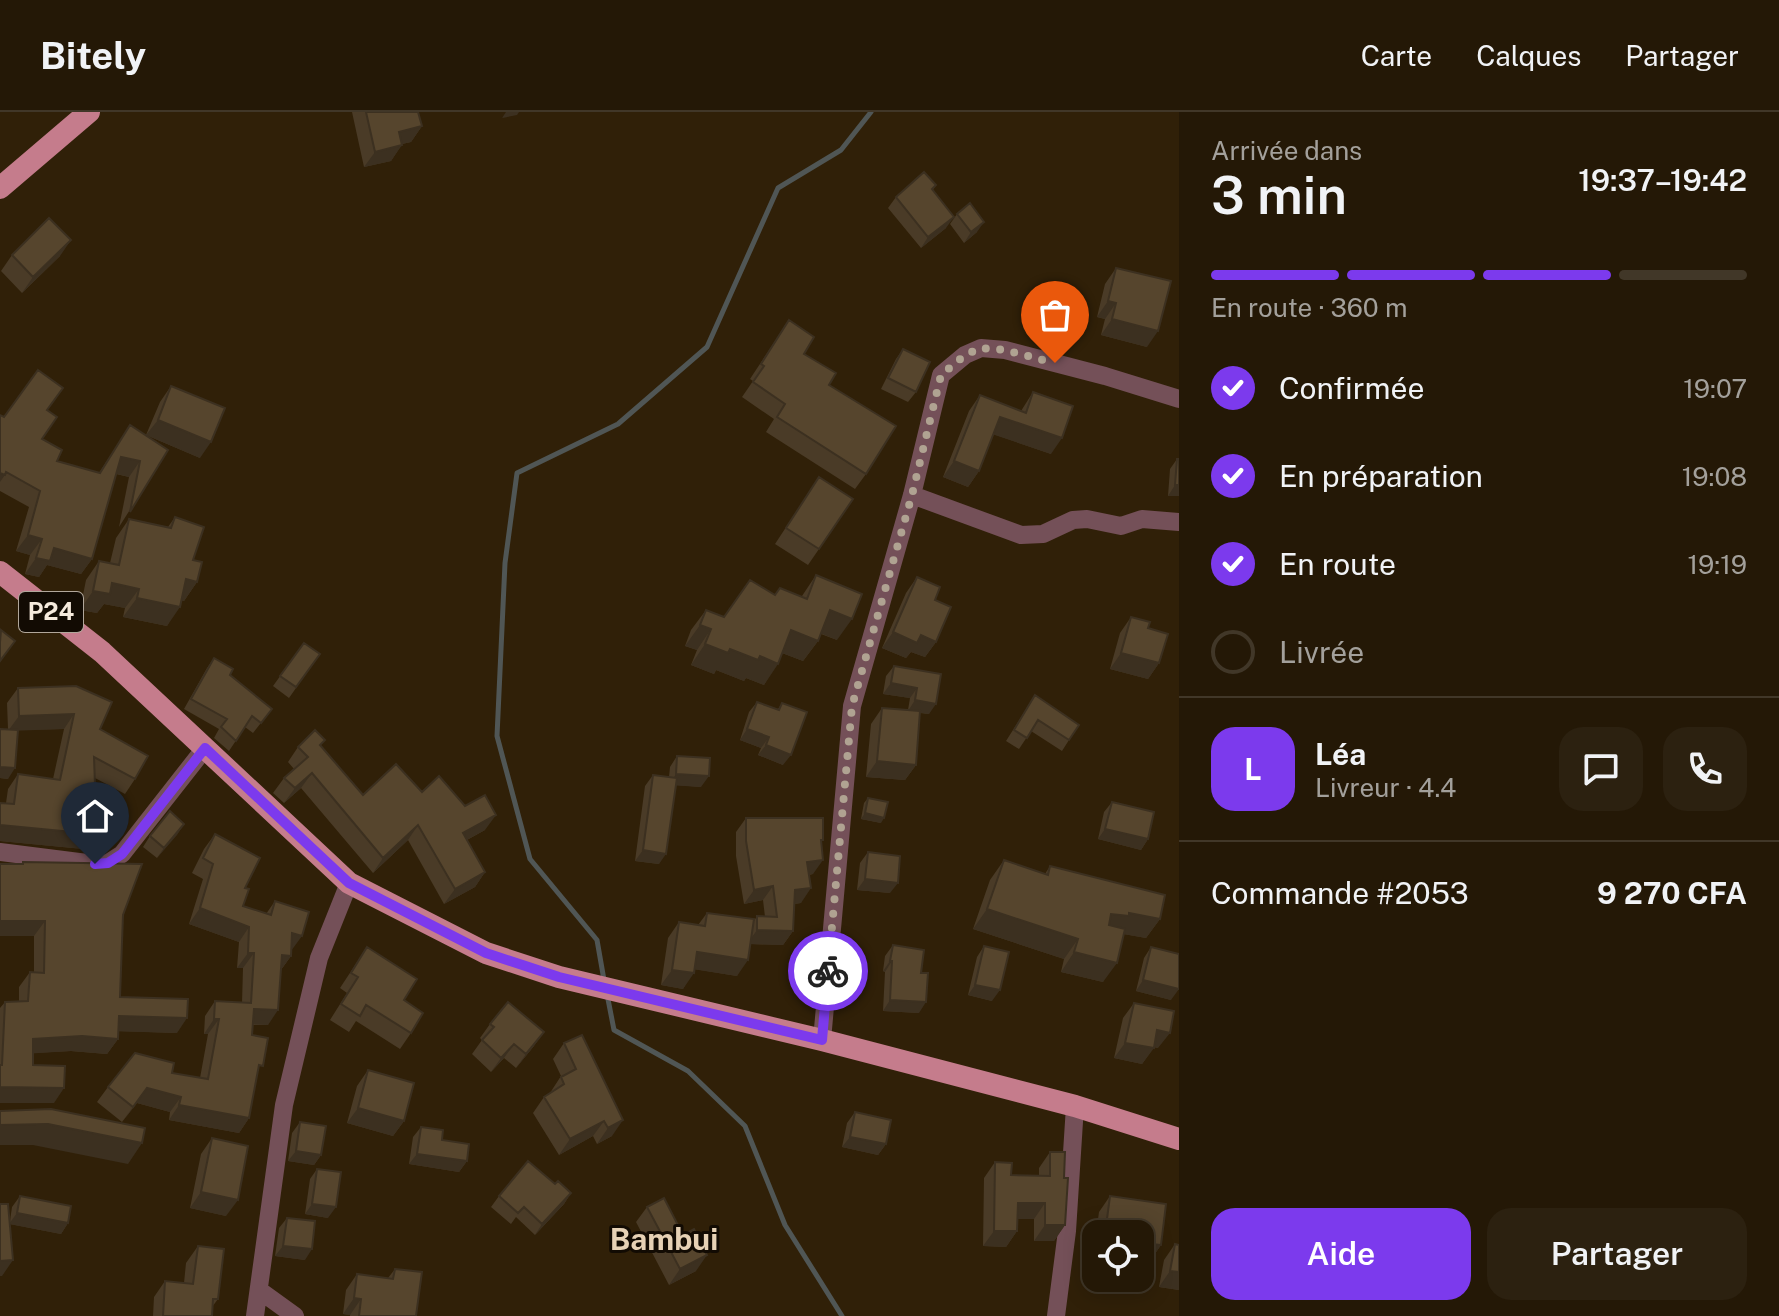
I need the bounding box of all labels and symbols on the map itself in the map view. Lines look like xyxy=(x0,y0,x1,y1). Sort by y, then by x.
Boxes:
pin xyxy=(1021,281,1089,363)
road number: P24 xyxy=(19,592,83,632)
pin xyxy=(61,782,129,864)
courier xyxy=(788,931,868,1011)
district label: Bambui xyxy=(610,1221,718,1257)

